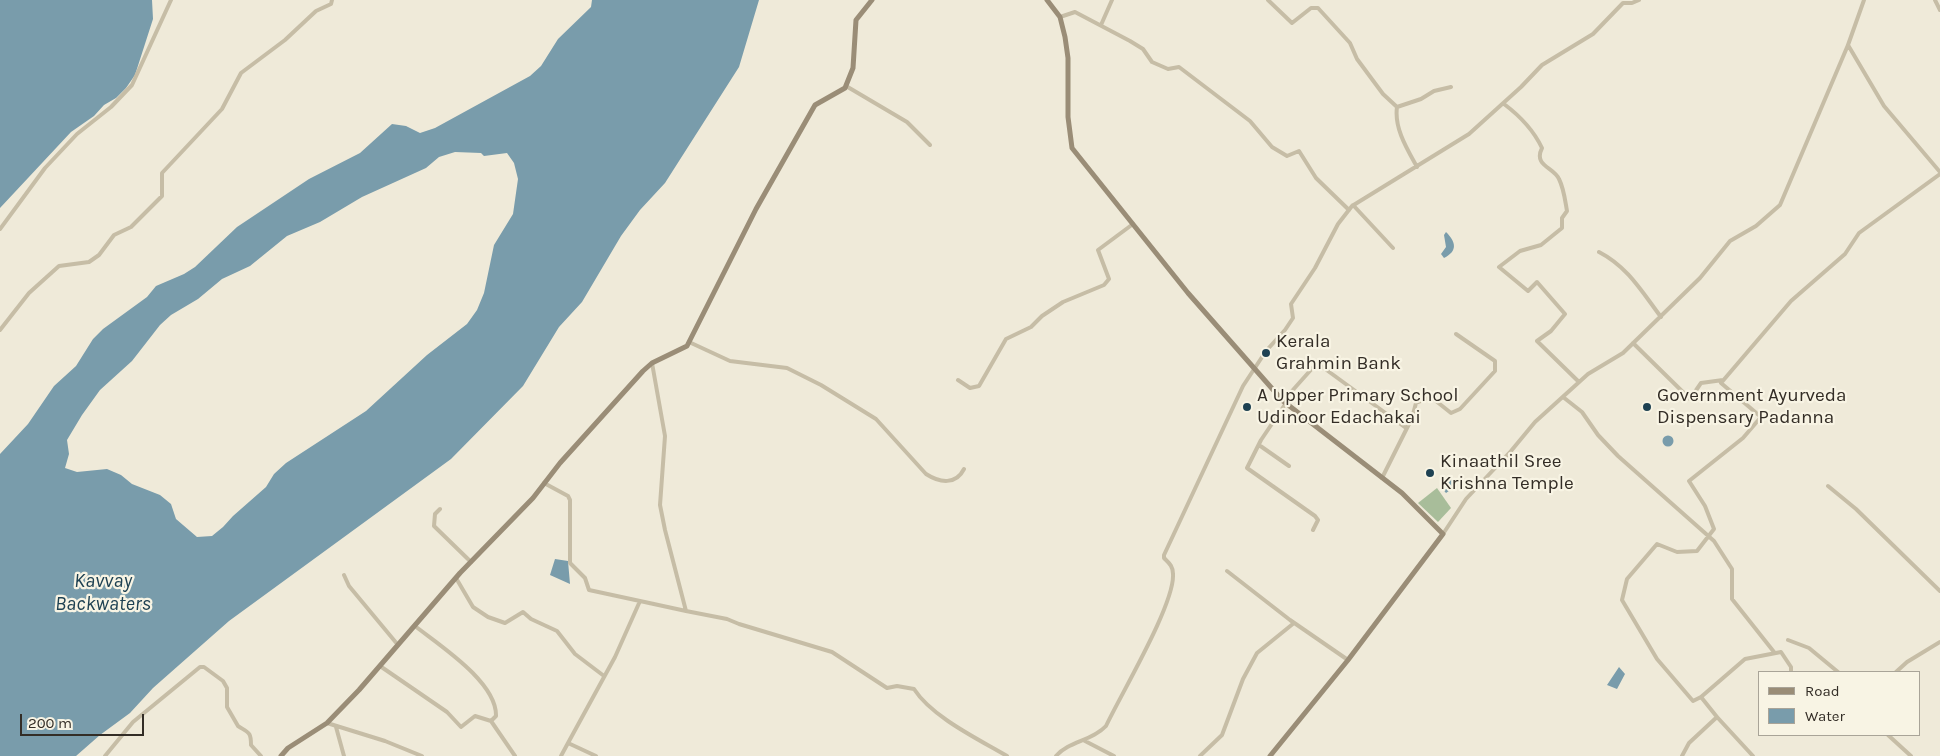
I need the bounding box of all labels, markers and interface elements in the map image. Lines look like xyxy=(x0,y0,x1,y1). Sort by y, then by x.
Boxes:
place label: Kerala Grahmin Bank xyxy=(1276,331,1401,375)
marker: Kerala Grahmin Bank xyxy=(1260,347,1272,359)
place label: A Upper Primary School Udinoor Edachakai xyxy=(1257,385,1459,429)
place label: Government Ayurveda Dispensary Padanna xyxy=(1657,385,1847,429)
marker: A Upper Primary School Udinoor Edachakai xyxy=(1241,401,1253,413)
marker: Government Ayurveda Dispensary Padanna xyxy=(1641,401,1653,413)
place label: Kinaathil Sree Krishna Temple xyxy=(1440,451,1574,495)
marker: Kinaathil Sree Krishna Temple xyxy=(1424,467,1436,479)
water label: Kavvay Backwaters xyxy=(55,569,151,616)
legend xyxy=(1758,671,1920,736)
text: Road xyxy=(1805,682,1840,700)
scale bar xyxy=(22,704,146,736)
text: Water xyxy=(1805,707,1845,725)
text: 200 m xyxy=(28,714,72,732)

